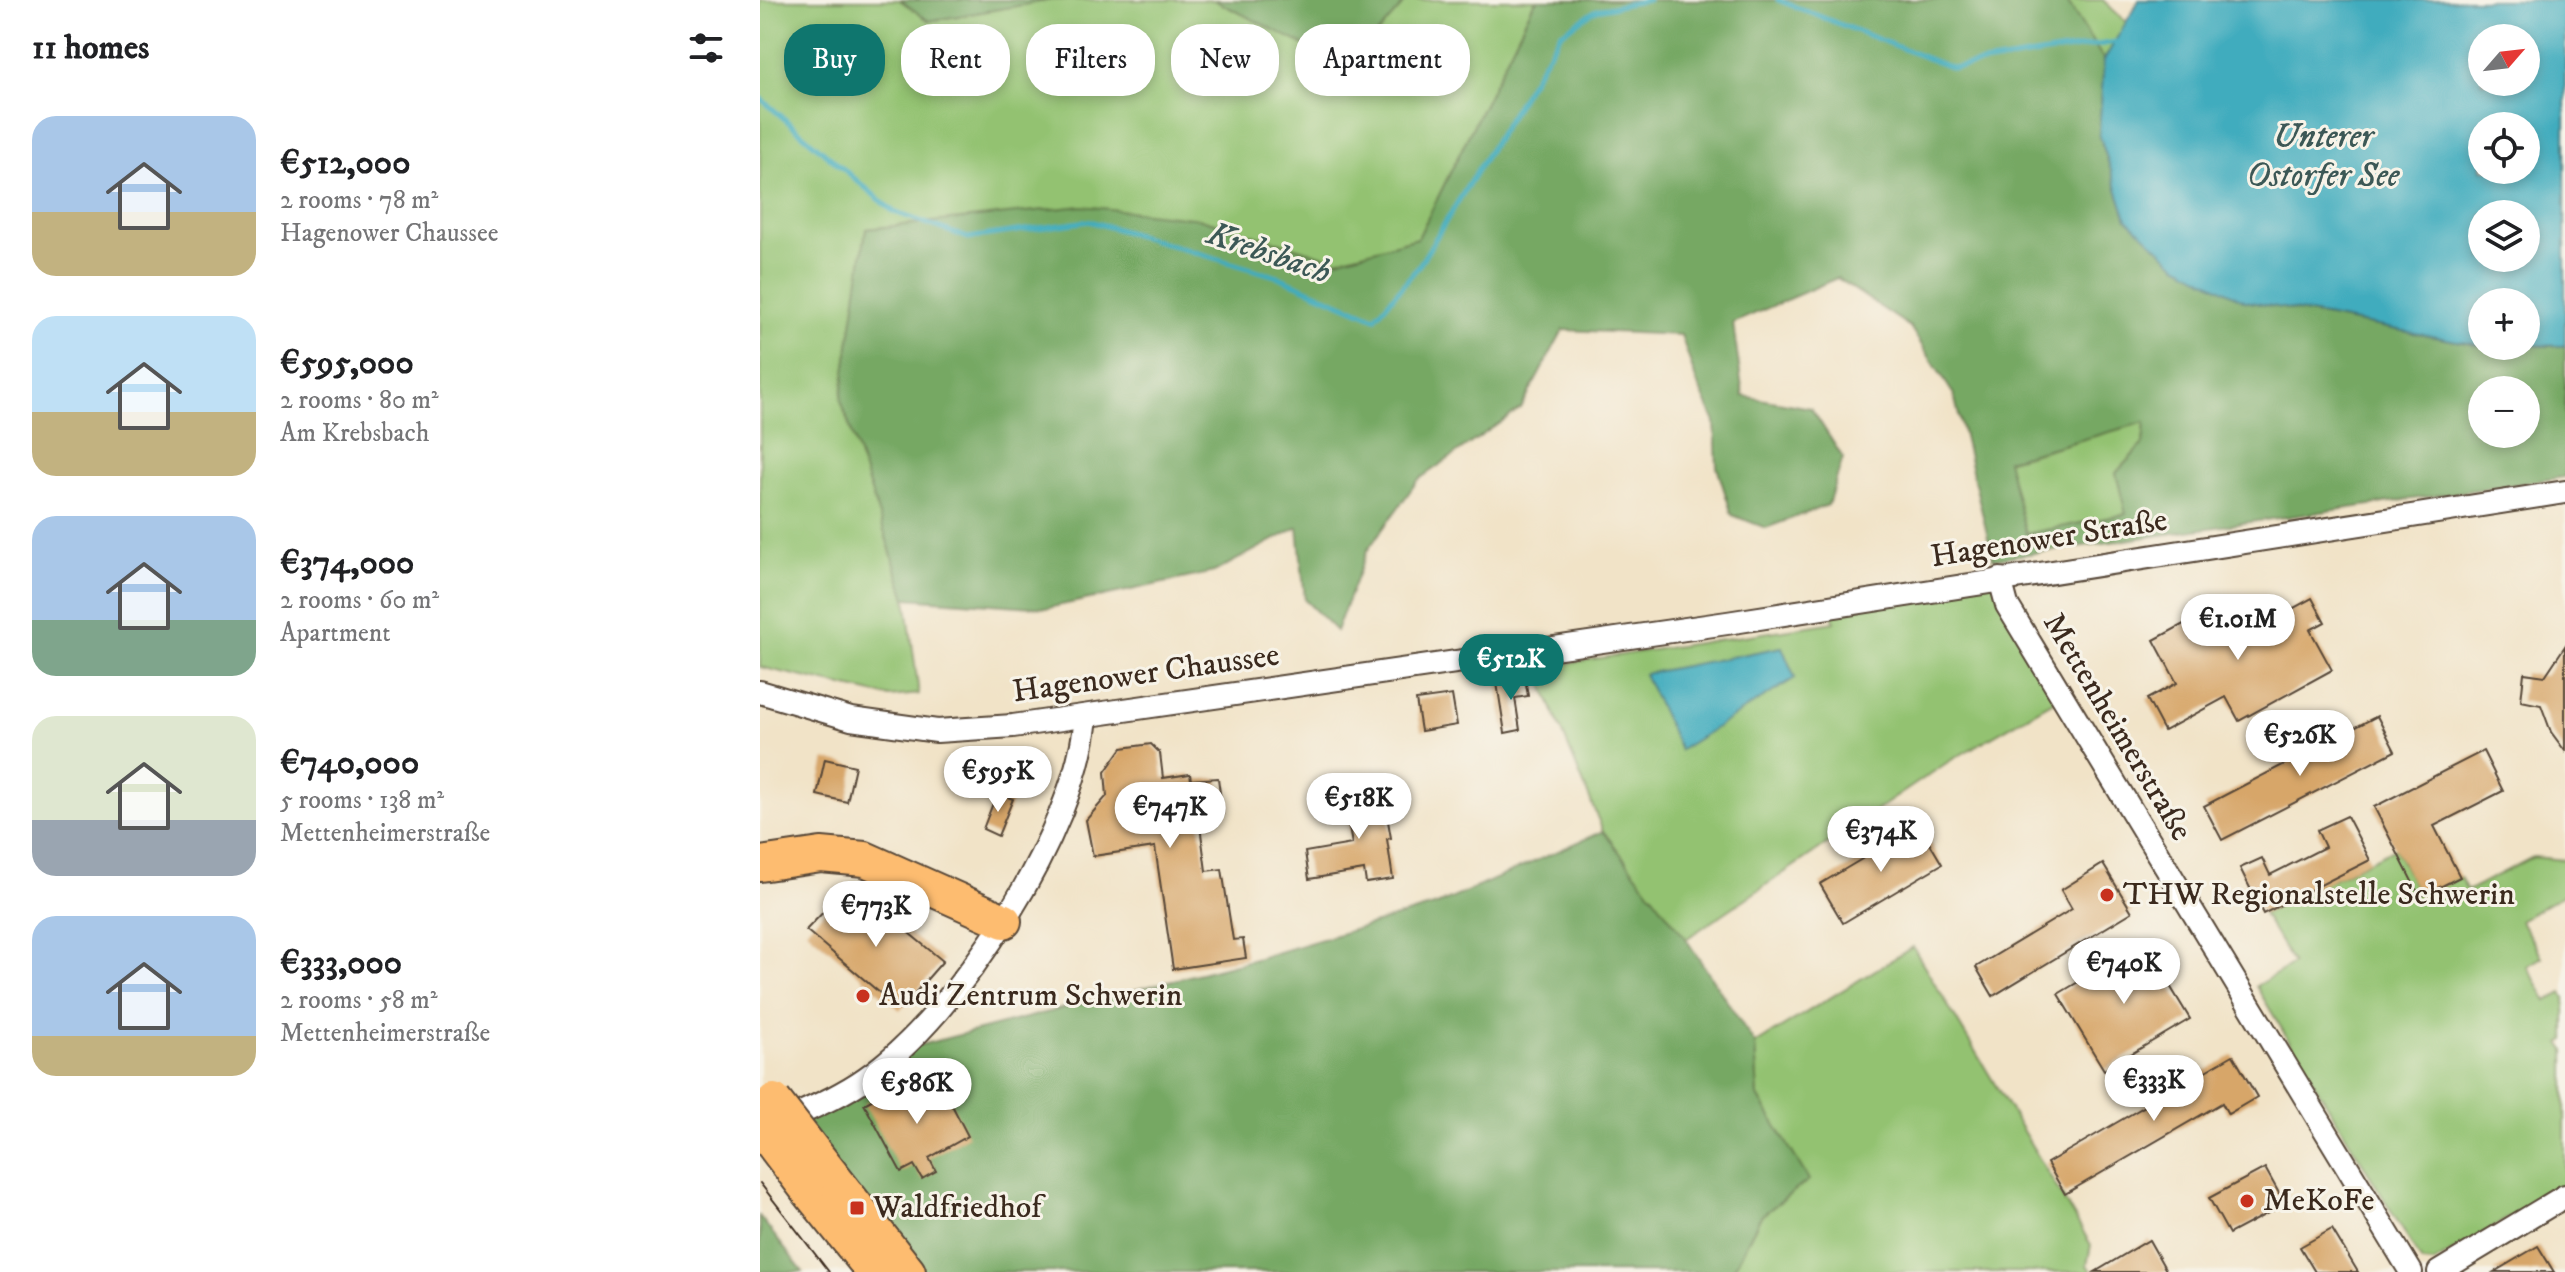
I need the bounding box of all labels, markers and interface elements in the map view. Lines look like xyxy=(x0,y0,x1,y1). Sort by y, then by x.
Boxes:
chip: Buy xyxy=(784,24,885,96)
chip: Rent xyxy=(901,24,1010,96)
chip: Filters xyxy=(1026,24,1155,96)
chip: New xyxy=(1171,24,1279,96)
chip: Apartment xyxy=(1295,24,1470,96)
north arrow xyxy=(2468,24,2540,96)
map controls xyxy=(2468,24,2540,448)
icon: filters xyxy=(684,26,728,70)
text: 11 homes xyxy=(32,27,149,69)
button: locate xyxy=(2468,112,2540,184)
water label: Unterer Ostorfer See xyxy=(2247,116,2401,197)
text: €512,000 xyxy=(280,142,410,184)
icon: home xyxy=(96,148,192,244)
text: 2 rooms · 78 m² xyxy=(280,184,438,217)
button: layers xyxy=(2468,200,2540,272)
water label: Krebsbach xyxy=(1201,212,1336,294)
text: Hagenower Chaussee xyxy=(280,217,498,250)
button: + xyxy=(2468,288,2540,360)
text: €595,000 xyxy=(280,342,414,384)
icon: home xyxy=(96,348,192,444)
button: − xyxy=(2468,376,2540,448)
text: 2 rooms · 80 m² xyxy=(280,384,439,417)
text: Am Krebsbach xyxy=(280,417,429,450)
street label: Hagenower Straße xyxy=(1928,501,2170,577)
text: €374,000 xyxy=(280,542,414,584)
icon: home xyxy=(96,548,192,644)
text: 2 rooms · 60 m² xyxy=(280,584,439,617)
pin: €1.01M xyxy=(2173,594,2303,662)
text: €1.01M xyxy=(2199,603,2277,636)
street label: Mettenheimerstraße xyxy=(2033,606,2201,848)
text: Apartment xyxy=(280,617,391,650)
pin: €512K xyxy=(1455,634,1567,702)
street label: Hagenower Chaussee xyxy=(1010,635,1282,713)
text: €512K xyxy=(1477,643,1545,676)
pin: €526K xyxy=(2244,710,2356,778)
text: €526K xyxy=(2264,719,2336,752)
text: €740,000 xyxy=(280,742,419,784)
pin: €595K xyxy=(942,746,1054,814)
icon: home xyxy=(96,748,192,844)
text: €595K xyxy=(962,755,1034,788)
pin: €518K xyxy=(1303,773,1415,841)
pin: €747K xyxy=(1114,782,1226,850)
text: €518K xyxy=(1325,782,1394,815)
text: 5 rooms · 138 m² xyxy=(280,784,444,817)
text: €747K xyxy=(1133,791,1207,824)
pin: €374K xyxy=(1825,806,1937,874)
text: €374K xyxy=(1845,815,1917,848)
text: Mettenheimerstraße xyxy=(280,817,490,850)
place label: THW Regionalstelle Schwerin xyxy=(2123,875,2515,915)
pin: €773K xyxy=(820,881,932,949)
marker: THW Regionalstelle Schwerin xyxy=(2098,886,2116,904)
text: €773K xyxy=(841,890,911,923)
pin: €740K xyxy=(2068,938,2180,1006)
text: €333,000 xyxy=(280,942,402,984)
text: €740K xyxy=(2086,947,2162,980)
icon: home xyxy=(96,948,192,1044)
place label: Audi Zentrum Schwerin xyxy=(879,976,1183,1016)
text: 2 rooms · 58 m² xyxy=(280,984,438,1017)
marker: Audi Zentrum Schwerin xyxy=(854,987,872,1005)
text: Mettenheimerstraße xyxy=(280,1017,490,1050)
pin: €333K xyxy=(2098,1055,2210,1123)
pin: €586K xyxy=(861,1058,973,1126)
text: €333K xyxy=(2123,1064,2185,1097)
text: €586K xyxy=(881,1067,953,1100)
place label: MeKoFe xyxy=(2263,1181,2375,1221)
place label: Waldfriedhof xyxy=(872,1188,1046,1228)
marker: MeKoFe xyxy=(2238,1192,2256,1210)
marker: Waldfriedhof xyxy=(848,1199,866,1217)

